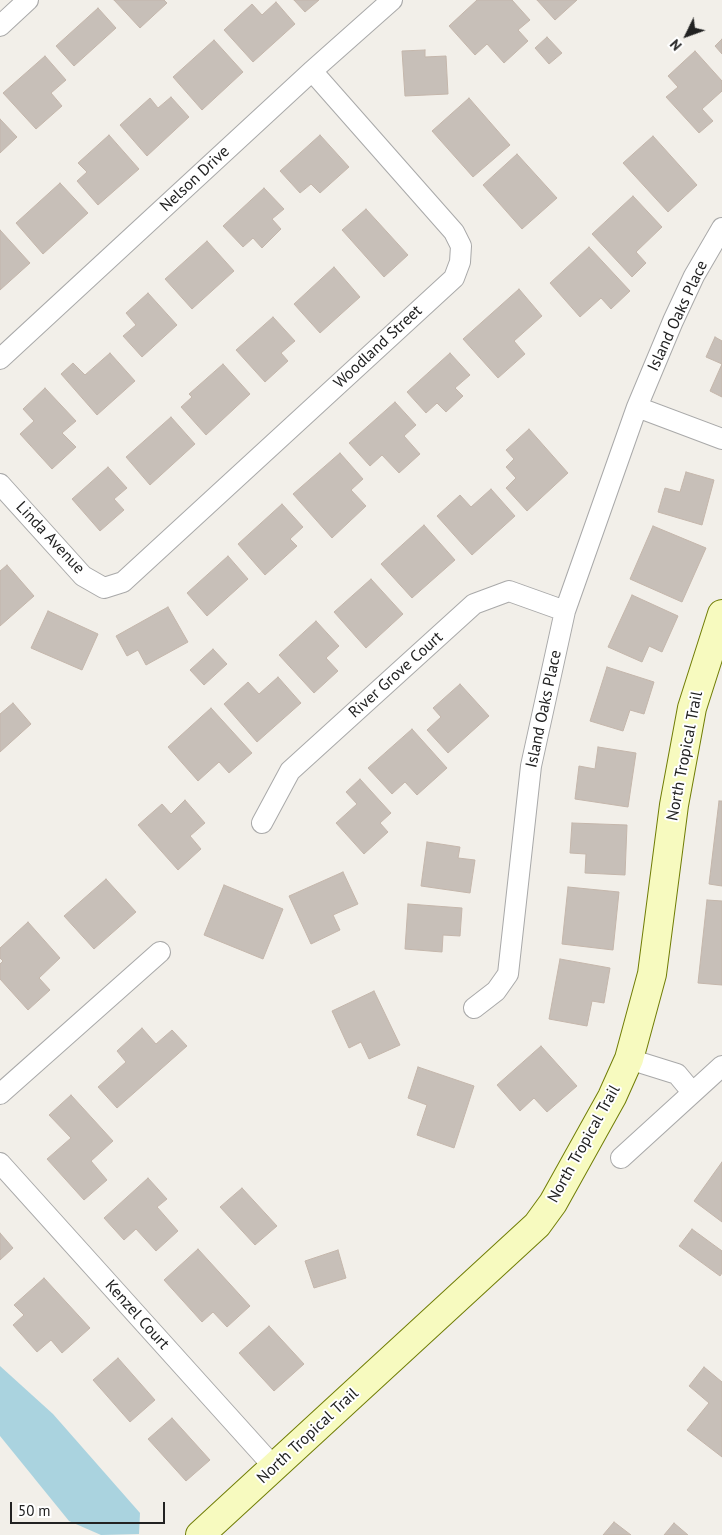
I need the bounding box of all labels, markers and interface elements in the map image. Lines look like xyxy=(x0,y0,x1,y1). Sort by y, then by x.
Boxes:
north arrow xyxy=(662,10,712,60)
text: N xyxy=(666,36,686,54)
street label: Nelson Drive xyxy=(156,142,234,216)
street label: Island Oaks Place xyxy=(644,258,712,374)
street label: Woodland Street xyxy=(330,301,426,393)
street label: Linda Avenue xyxy=(12,498,88,578)
street label: River Grove Court xyxy=(345,628,447,722)
street label: Island Oaks Place xyxy=(522,648,566,770)
street label: North Tropical Trail xyxy=(663,690,707,822)
street label: North Tropical Trail xyxy=(544,1082,624,1206)
street label: Kenzel Court xyxy=(101,1276,173,1354)
street label: North Tropical Trail xyxy=(253,1384,363,1488)
scale bar xyxy=(12,1492,168,1524)
text: 50 m xyxy=(18,1501,51,1520)

